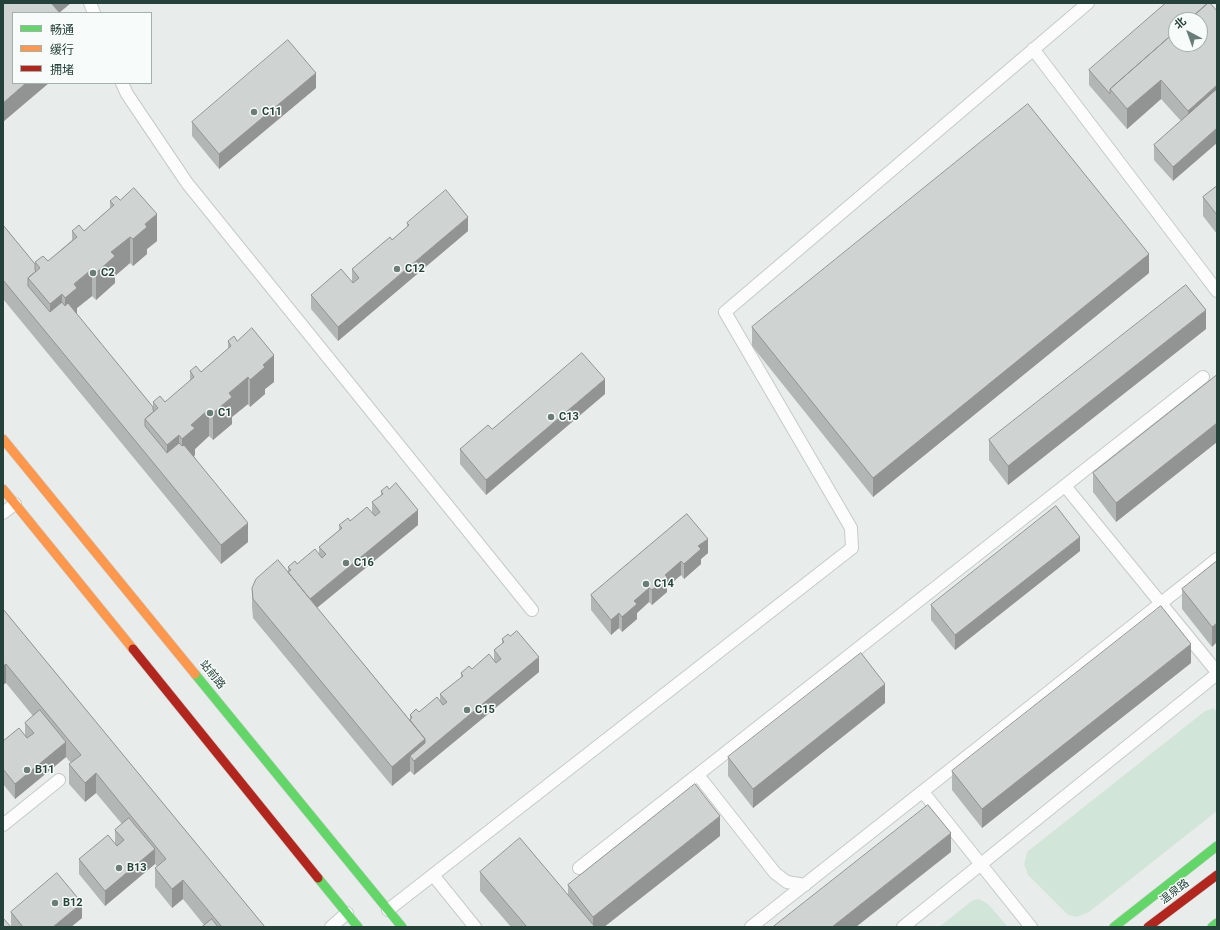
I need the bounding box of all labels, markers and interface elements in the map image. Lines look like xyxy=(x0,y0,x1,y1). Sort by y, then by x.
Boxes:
legend xyxy=(12,12,152,84)
north arrow xyxy=(1168,12,1208,52)
text: 北 xyxy=(1172,15,1189,32)
text: 畅通 xyxy=(50,23,74,37)
text: 缓行 xyxy=(50,43,74,57)
text: 拥堵 xyxy=(50,63,74,77)
place label: C11 xyxy=(262,105,282,119)
marker: C11 xyxy=(249,107,259,117)
place label: C12 xyxy=(405,262,425,276)
marker: C12 xyxy=(392,264,402,274)
place label: C2 xyxy=(101,266,115,280)
marker: C2 xyxy=(88,268,98,278)
place label: C1 xyxy=(218,406,232,420)
marker: C1 xyxy=(205,408,215,418)
place label: C13 xyxy=(559,410,579,424)
marker: C13 xyxy=(546,412,556,422)
place label: C16 xyxy=(354,556,374,570)
marker: C16 xyxy=(341,558,351,568)
place label: C14 xyxy=(654,577,674,591)
marker: C14 xyxy=(641,579,651,589)
street label: 站前路 xyxy=(196,658,228,692)
place label: C15 xyxy=(475,703,495,717)
marker: C15 xyxy=(462,705,472,715)
place label: B11 xyxy=(35,763,55,777)
marker: B11 xyxy=(22,765,32,775)
place label: B13 xyxy=(127,861,147,875)
marker: B13 xyxy=(114,863,124,873)
street label: 温泉路 xyxy=(1158,877,1192,907)
place label: B12 xyxy=(63,896,83,910)
marker: B12 xyxy=(50,898,60,908)

